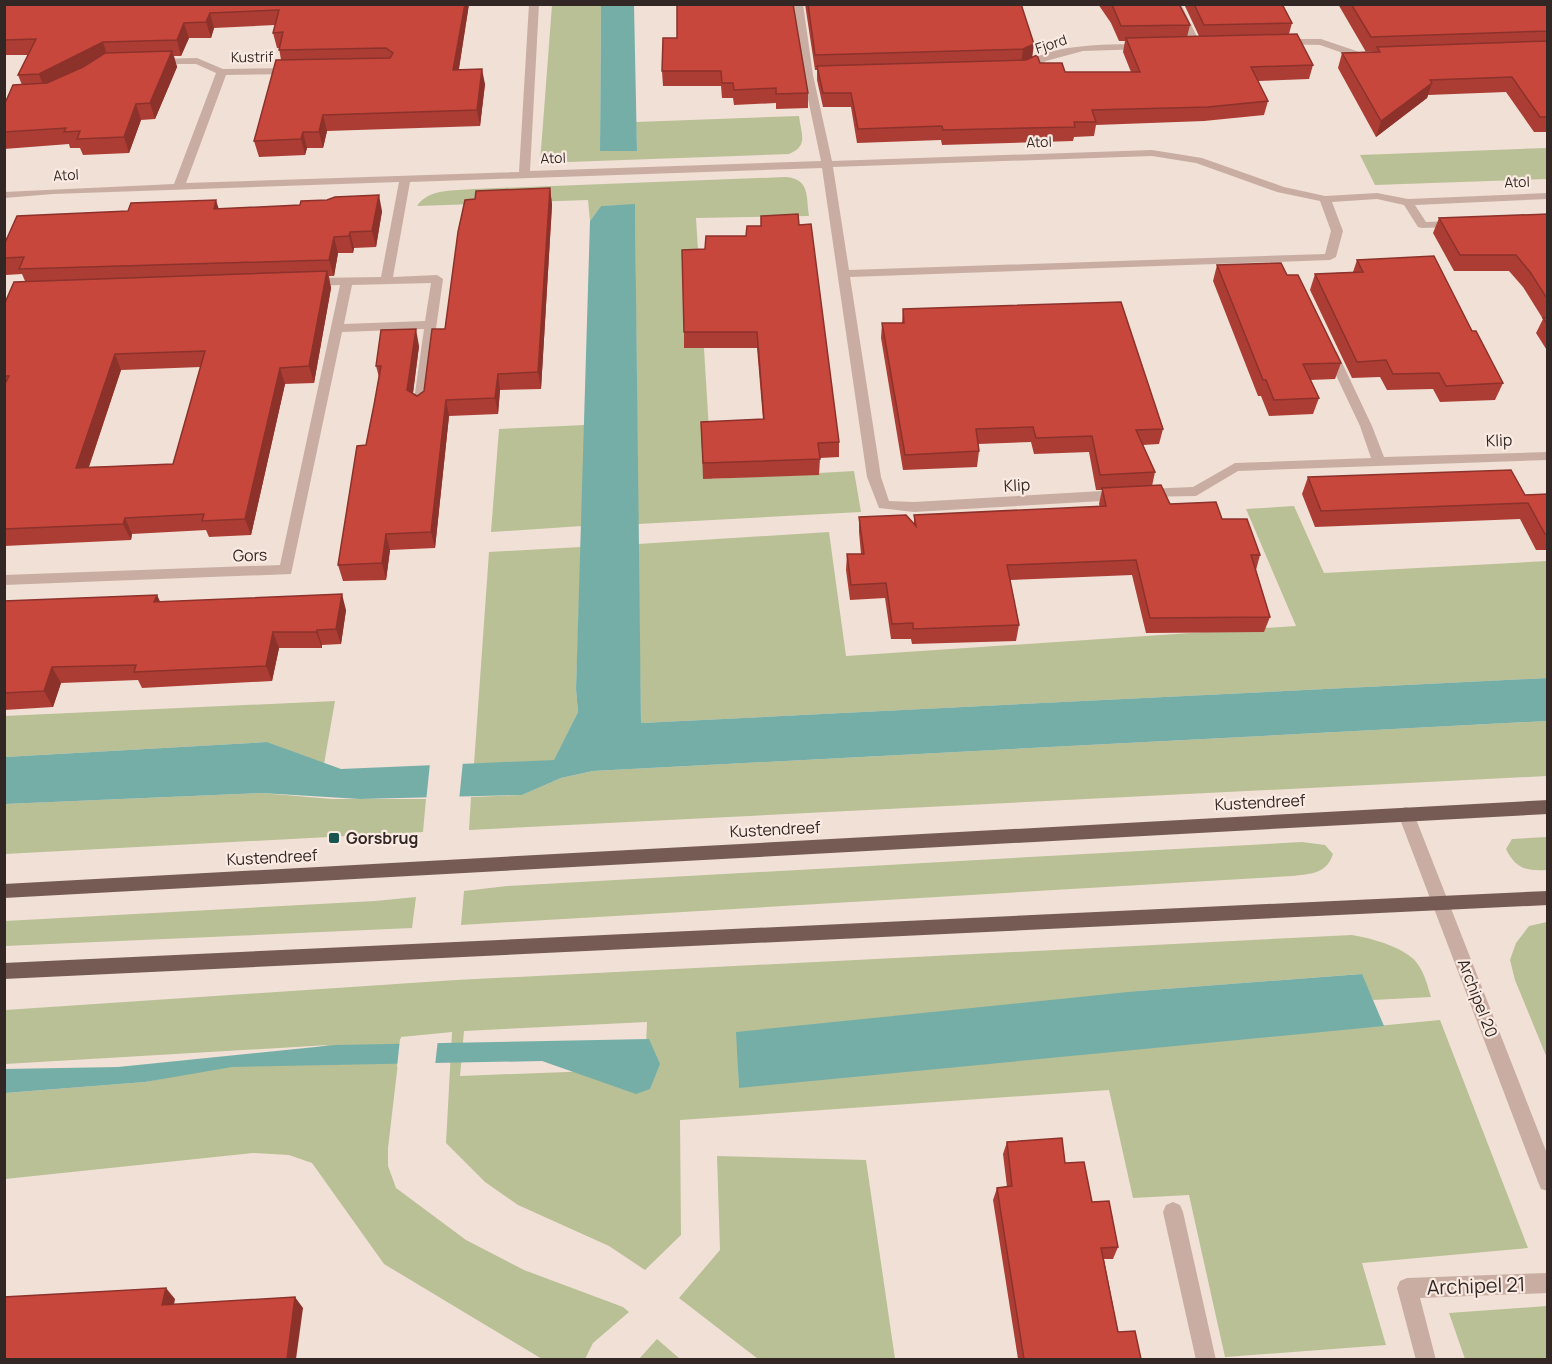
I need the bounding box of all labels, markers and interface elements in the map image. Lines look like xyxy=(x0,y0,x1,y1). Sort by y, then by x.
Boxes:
street label: Fjord xyxy=(1033,30,1069,58)
street label: Kustrif xyxy=(231,47,273,66)
street label: Atol xyxy=(1026,132,1052,151)
street label: Atol xyxy=(540,148,566,167)
street label: Atol xyxy=(53,164,79,185)
street label: Atol xyxy=(1504,172,1530,191)
street label: Klip xyxy=(1485,429,1513,451)
street label: Klip xyxy=(1003,473,1031,497)
street label: Gors xyxy=(232,543,268,567)
street label: Kustendreef xyxy=(1214,789,1306,815)
street label: Kustendreef xyxy=(729,816,821,842)
place label: Gorsbrug xyxy=(346,827,418,849)
marker: Gorsbrug xyxy=(327,831,341,845)
street label: Kustendreef xyxy=(226,844,318,870)
street label: Archipel 20 xyxy=(1453,956,1503,1040)
street label: Archipel 21 xyxy=(1426,1270,1526,1301)

